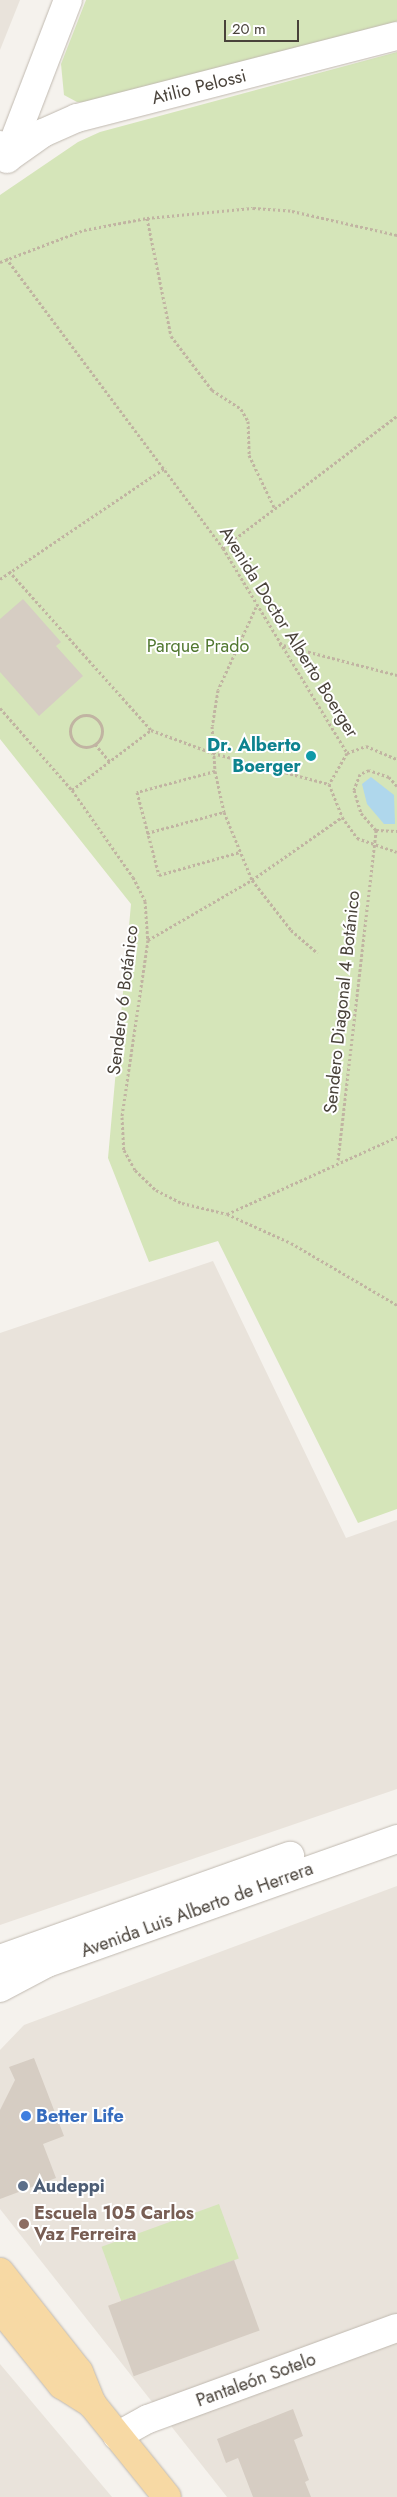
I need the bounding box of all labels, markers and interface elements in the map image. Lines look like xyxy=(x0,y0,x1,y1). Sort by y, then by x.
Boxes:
scale bar xyxy=(227,10,302,42)
text: 20 m xyxy=(232,18,266,40)
street label: Atilio Pelossi xyxy=(149,65,249,109)
street label: Avenida Doctor Alberto Boerger xyxy=(215,522,363,742)
park label: Parque Prado xyxy=(147,635,249,657)
place label: Dr. Alberto Boerger xyxy=(207,735,301,778)
marker: Dr. Alberto Boerger xyxy=(305,750,317,762)
street label: Sendero Diagonal 4 Botánico xyxy=(320,890,364,1114)
street label: Sendero 6 Botánico xyxy=(103,924,143,1076)
street label: Avenida Luis Alberto de Herrera xyxy=(78,1858,316,1962)
place label: Better Life xyxy=(36,2105,124,2127)
marker: Better Life xyxy=(20,2110,32,2122)
place label: Audeppi xyxy=(33,2175,105,2197)
marker: Audeppi xyxy=(17,2180,29,2192)
place label: Escuela 105 Carlos Vaz Ferreira xyxy=(34,2203,194,2246)
marker: Escuela 105 Carlos Vaz Ferreira xyxy=(18,2218,30,2230)
street label: Pantaleón Sotelo xyxy=(193,2348,319,2412)

